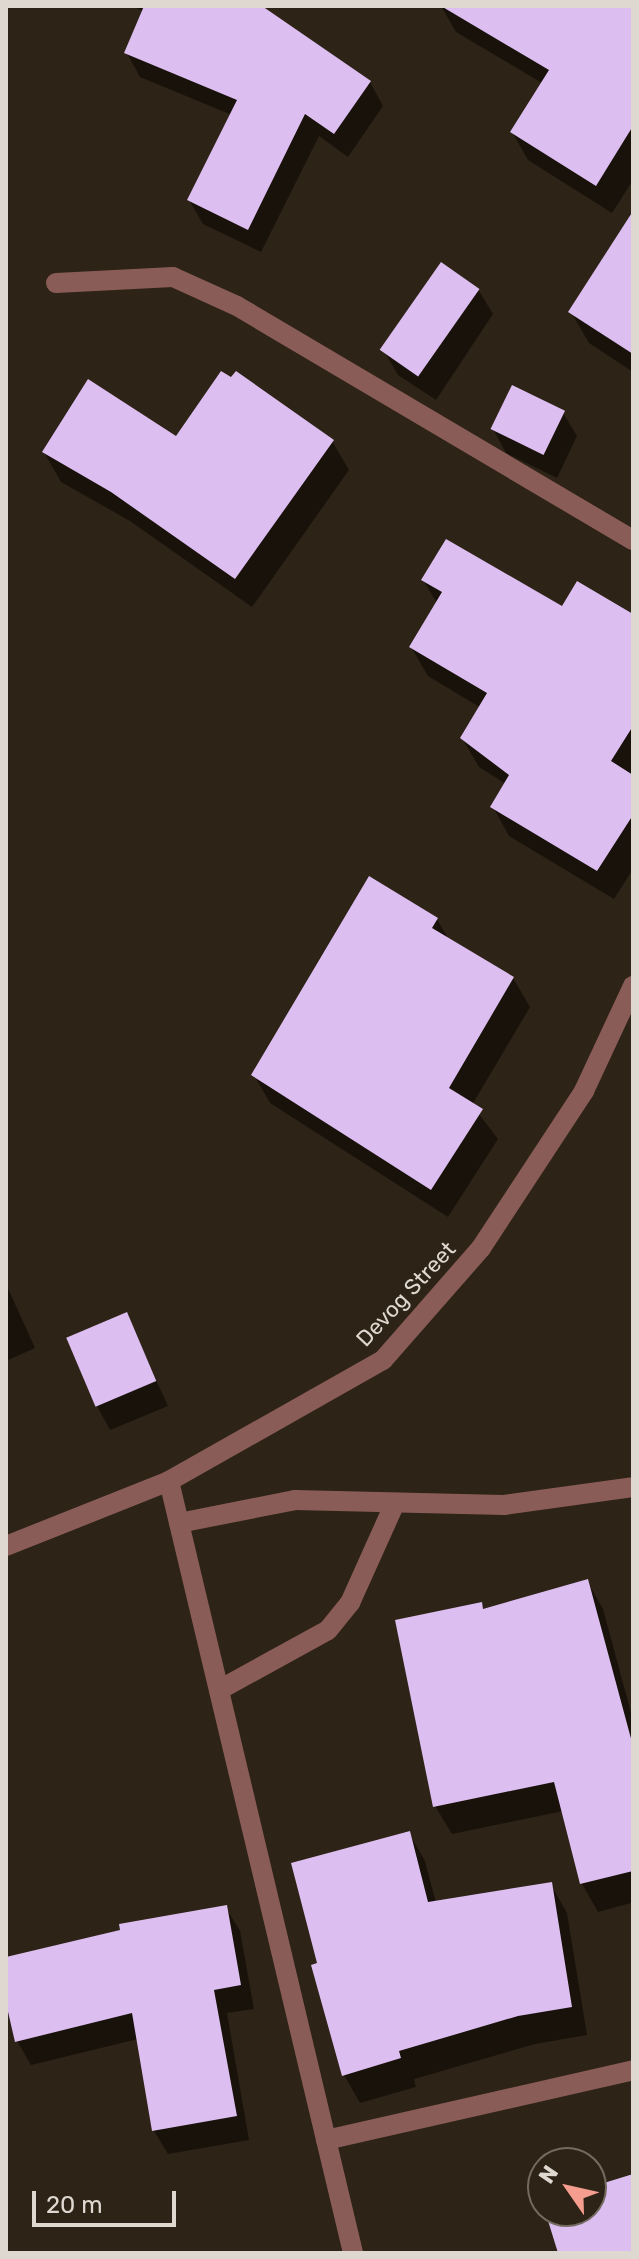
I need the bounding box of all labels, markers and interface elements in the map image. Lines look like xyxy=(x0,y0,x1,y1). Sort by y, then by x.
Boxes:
street label: Devog Street xyxy=(351,1236,461,1352)
north arrow xyxy=(527,2147,607,2227)
text: N xyxy=(533,2160,564,2189)
scale bar xyxy=(36,2175,180,2225)
text: 20 m xyxy=(46,2191,103,2219)

